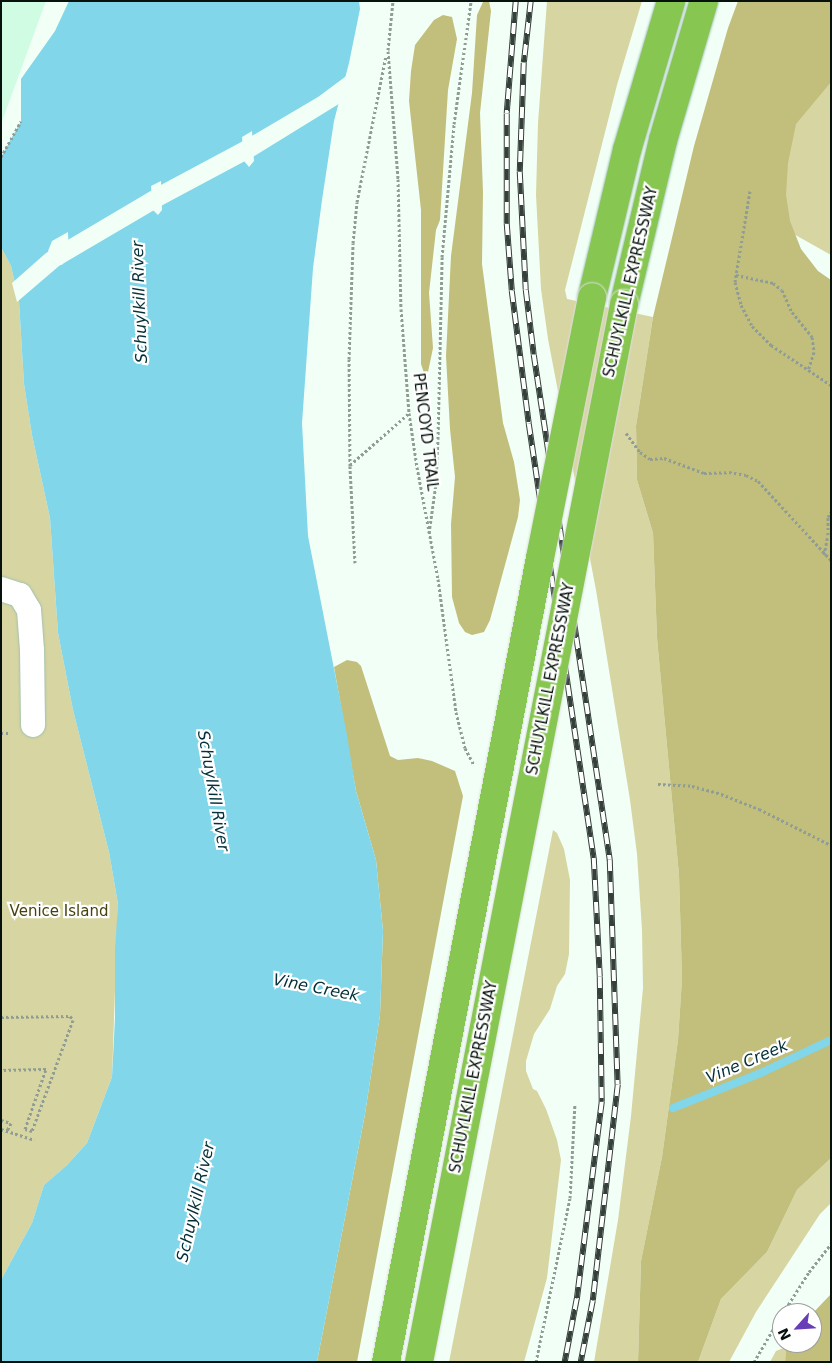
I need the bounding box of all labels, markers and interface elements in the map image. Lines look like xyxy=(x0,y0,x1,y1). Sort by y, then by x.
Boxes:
street label: SCHUYLKILL EXPRESSWAY xyxy=(600,185,662,379)
water label: Schuylkill River xyxy=(128,241,152,363)
street label: PENCOYD TRAIL xyxy=(409,372,441,492)
street label: SCHUYLKILL EXPRESSWAY xyxy=(524,581,578,777)
water label: Schuylkill River xyxy=(193,729,233,853)
park label: Venice Island xyxy=(10,903,108,921)
water label: Vine Creek xyxy=(271,970,361,1006)
street label: SCHUYLKILL EXPRESSWAY xyxy=(447,979,501,1175)
water label: Vine Creek xyxy=(703,1036,791,1088)
water label: Schuylkill River xyxy=(173,1140,219,1264)
north arrow xyxy=(772,1303,822,1353)
text: N xyxy=(775,1325,794,1343)

